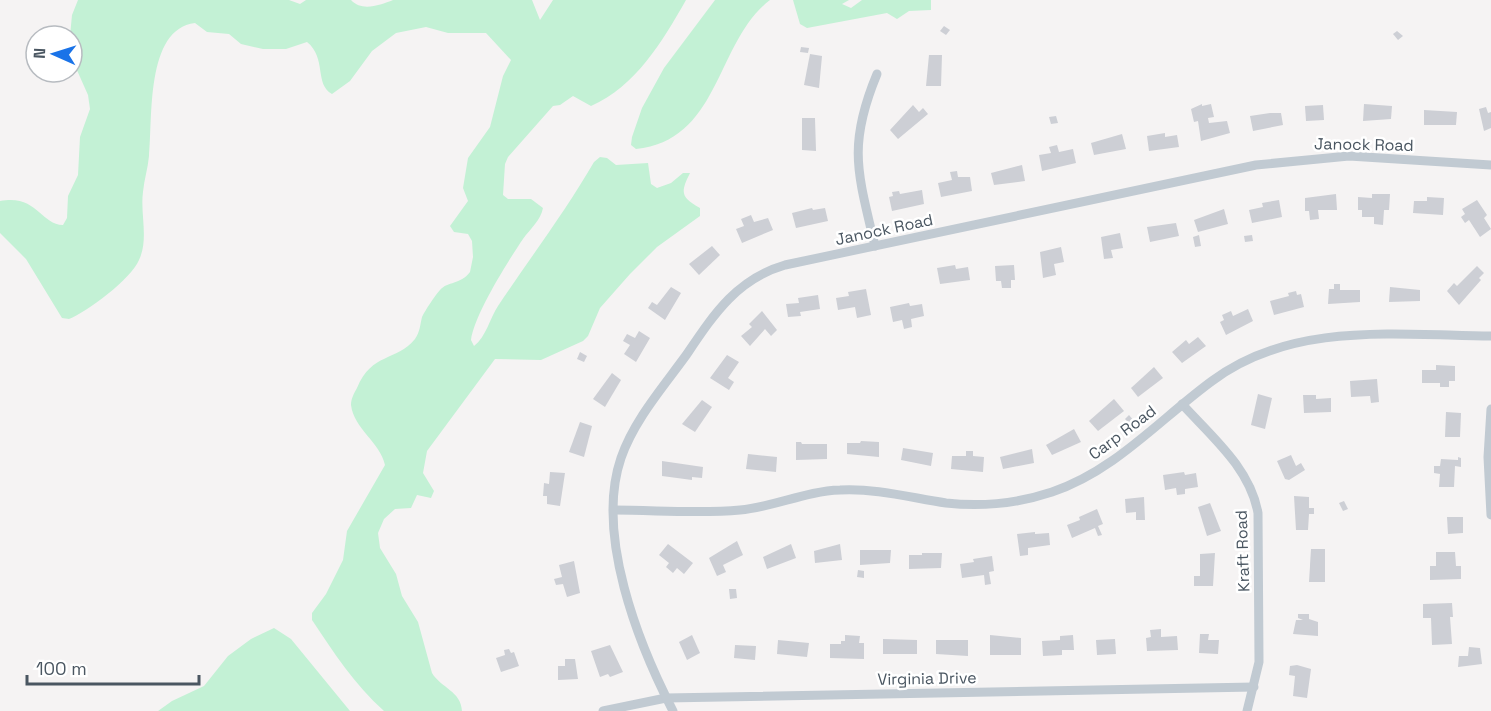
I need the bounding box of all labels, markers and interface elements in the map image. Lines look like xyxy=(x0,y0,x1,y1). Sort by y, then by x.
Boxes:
north arrow xyxy=(24,24,84,84)
text: N xyxy=(29,47,50,59)
street label: Janock Road xyxy=(1314,133,1414,156)
street label: Janock Road xyxy=(833,209,935,250)
street label: Carp Road xyxy=(1084,400,1160,465)
street label: Kraft Road xyxy=(1231,510,1254,592)
scale bar xyxy=(27,648,200,686)
text: 100 m xyxy=(36,657,87,680)
street label: Virginia Drive xyxy=(877,667,977,690)

